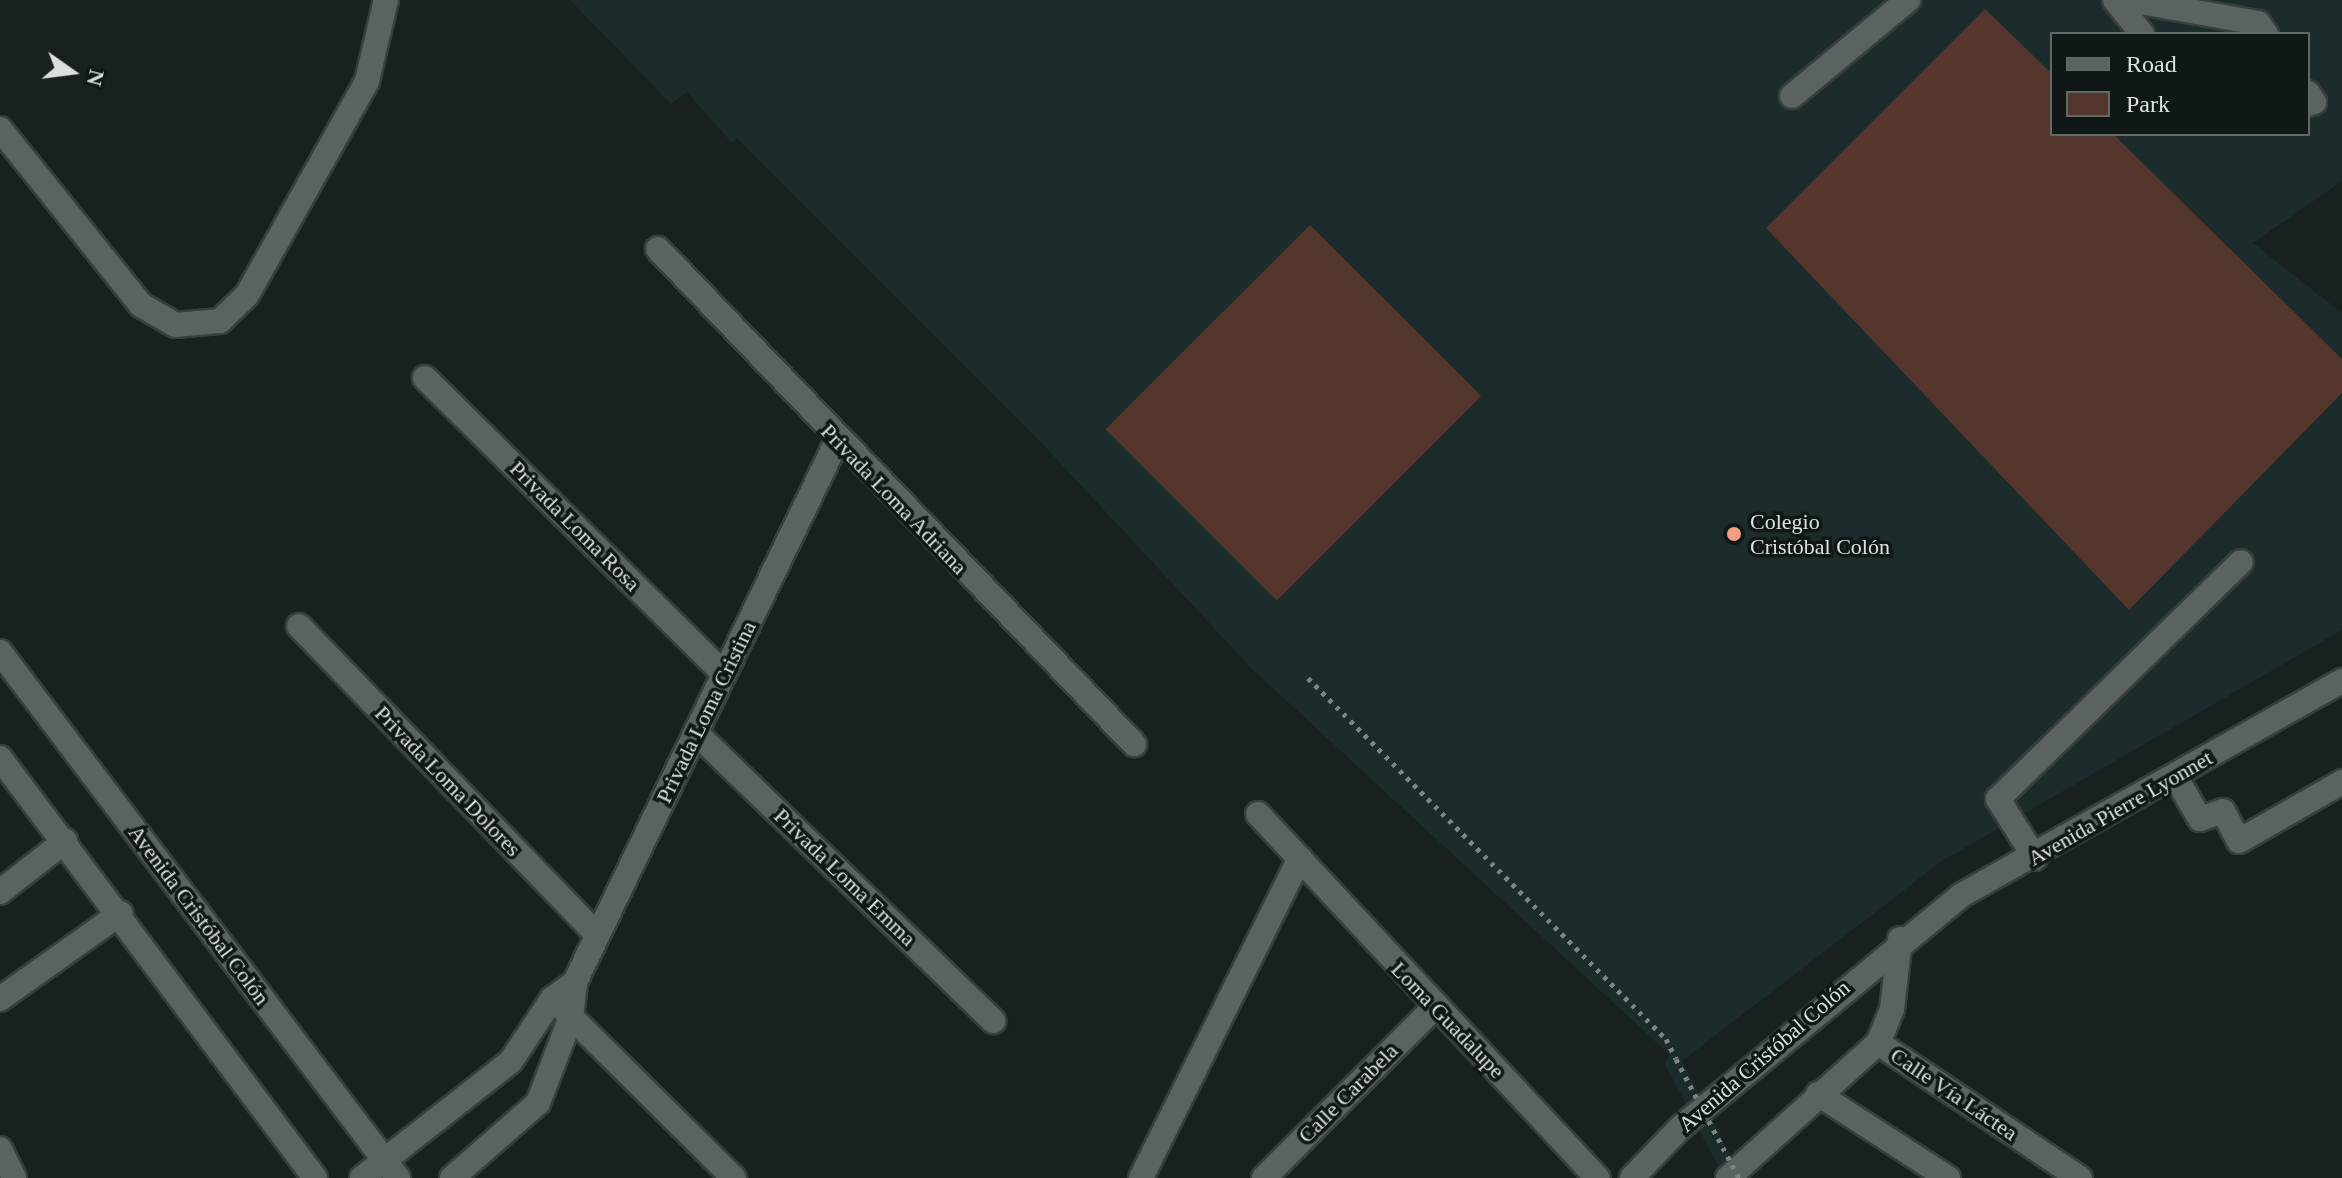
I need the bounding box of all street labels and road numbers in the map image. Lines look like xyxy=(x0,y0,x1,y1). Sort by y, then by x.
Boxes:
street label: Privada Loma Adriana xyxy=(815,418,973,580)
street label: Privada Loma Rosa xyxy=(504,455,646,597)
street label: Privada Loma Cristina xyxy=(650,617,762,807)
street label: Privada Loma Dolores xyxy=(369,700,527,862)
street label: Avenida Pierre Lyonnet xyxy=(2023,744,2217,872)
street label: Privada Loma Emma xyxy=(769,803,921,951)
street label: Avenida Cristóbal Colón xyxy=(123,820,275,1010)
street label: Loma Guadalupe xyxy=(1386,956,1510,1084)
street label: Avenida Cristóbal Colón xyxy=(1673,974,1855,1138)
street label: Calle Carabela xyxy=(1293,1038,1403,1148)
street label: Calle Vía Láctea xyxy=(1885,1042,2023,1146)

